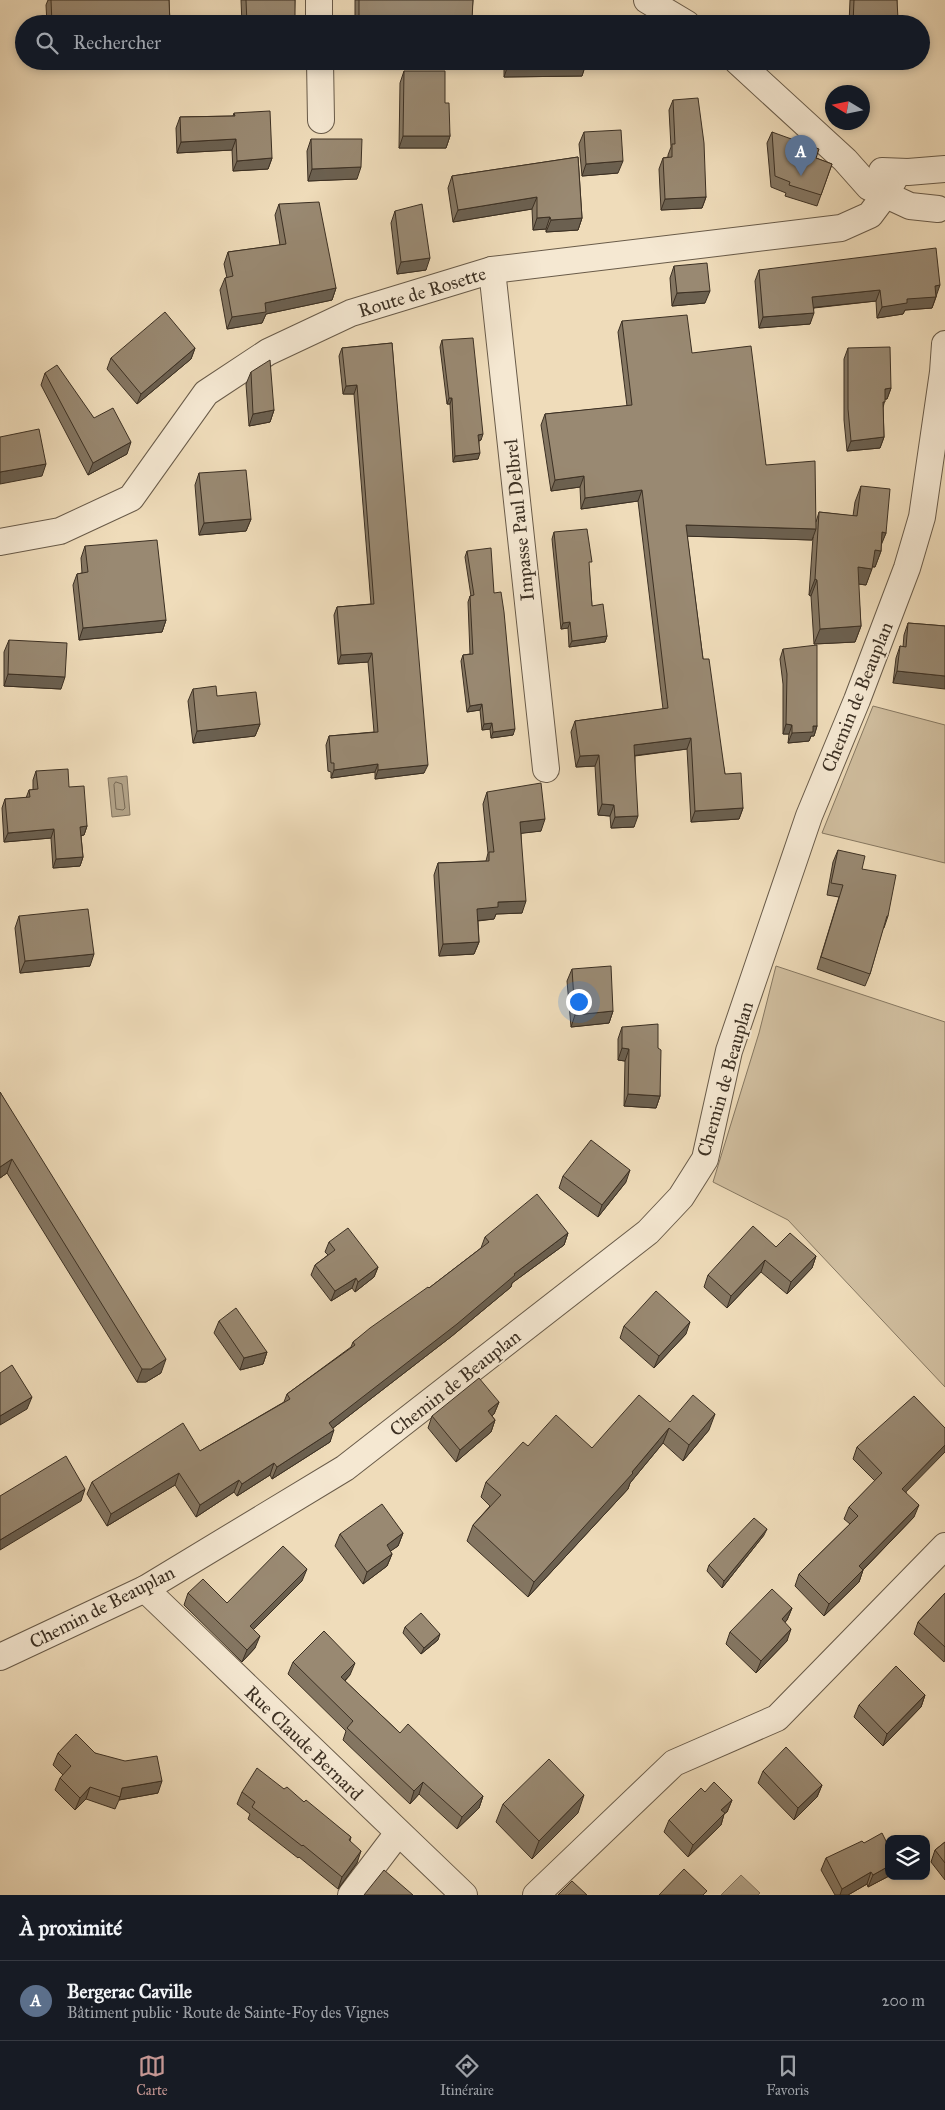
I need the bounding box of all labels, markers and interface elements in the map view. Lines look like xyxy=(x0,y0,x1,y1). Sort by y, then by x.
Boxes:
search box xyxy=(15,15,930,70)
icon: search xyxy=(33,29,61,57)
text: Rechercher xyxy=(73,31,161,54)
north arrow xyxy=(825,85,870,130)
pin: A xyxy=(785,135,817,176)
street label: Route de Rosette xyxy=(355,262,489,322)
street label: Impasse Paul Delbrel xyxy=(499,437,539,602)
street label: Chemin de Beauplan xyxy=(816,619,898,775)
your location xyxy=(566,989,592,1015)
street label: Chemin de Beauplan xyxy=(692,999,758,1159)
street label: Chemin de Beauplan xyxy=(385,1325,525,1441)
street label: Chemin de Beauplan xyxy=(26,1560,178,1654)
street label: Rue Claude Bernard xyxy=(240,1681,368,1806)
map controls xyxy=(885,1835,930,1880)
button: layers xyxy=(885,1835,930,1880)
text: À proximité xyxy=(20,1915,122,1941)
text: Bergerac Caville xyxy=(67,1980,192,2003)
text: A xyxy=(31,1991,41,2010)
text: 200 m xyxy=(882,1991,925,2010)
text: Bâtiment public · Route de Sainte-Foy des Vignes xyxy=(67,2003,389,2022)
tab: Carte xyxy=(136,2052,168,2099)
tab: Itinéraire xyxy=(440,2052,494,2099)
tab: Favoris xyxy=(766,2052,809,2099)

